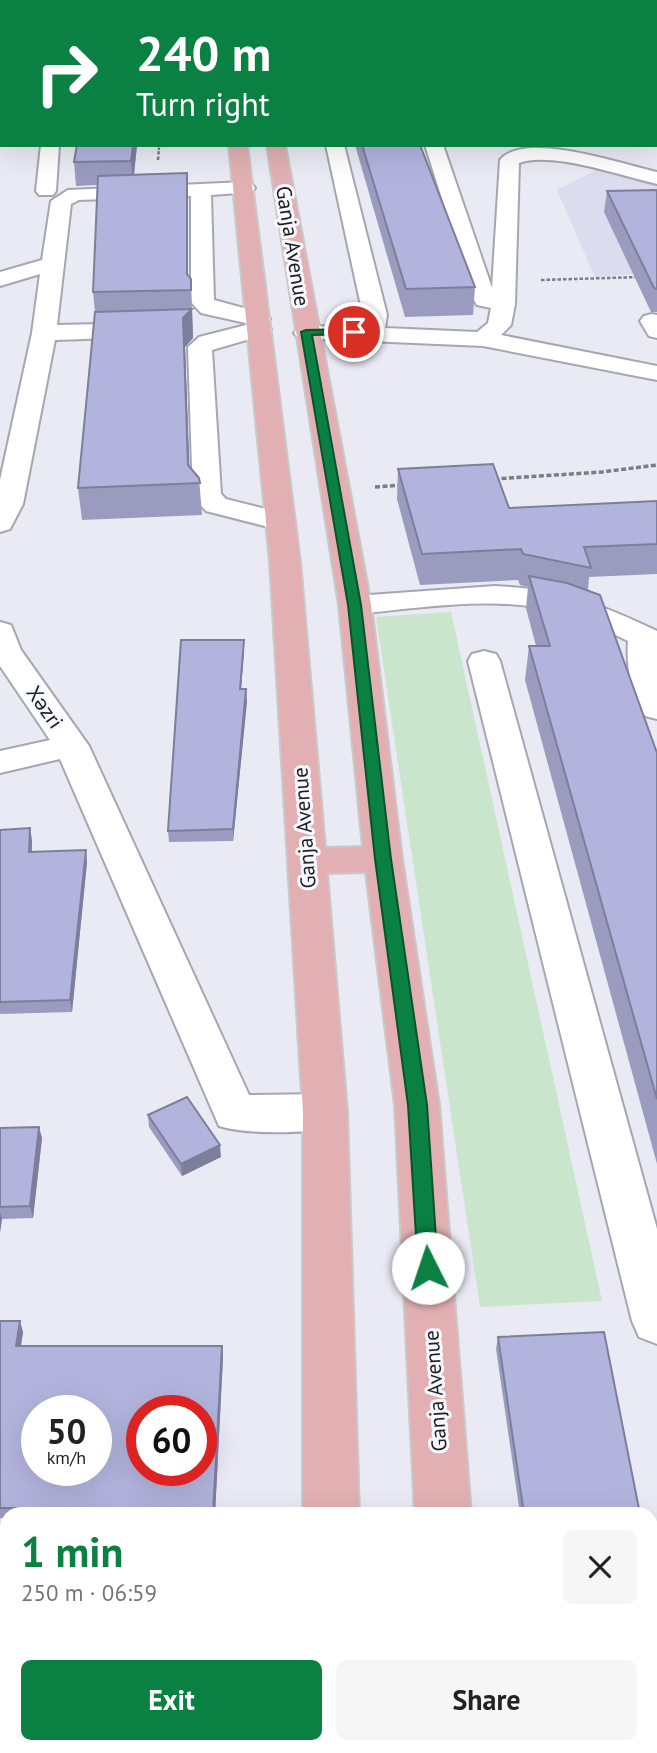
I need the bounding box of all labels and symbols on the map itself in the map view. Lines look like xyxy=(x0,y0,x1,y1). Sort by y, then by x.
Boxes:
street label: Ganja Avenue xyxy=(270,184,316,308)
pin xyxy=(324,302,384,362)
street label: Xəzri xyxy=(21,680,69,734)
street label: Ganja Avenue xyxy=(286,767,322,889)
position arrow xyxy=(391,1231,465,1305)
street label: Ganja Avenue xyxy=(417,1330,453,1452)
speed limit sign: 60 xyxy=(126,1395,217,1486)

